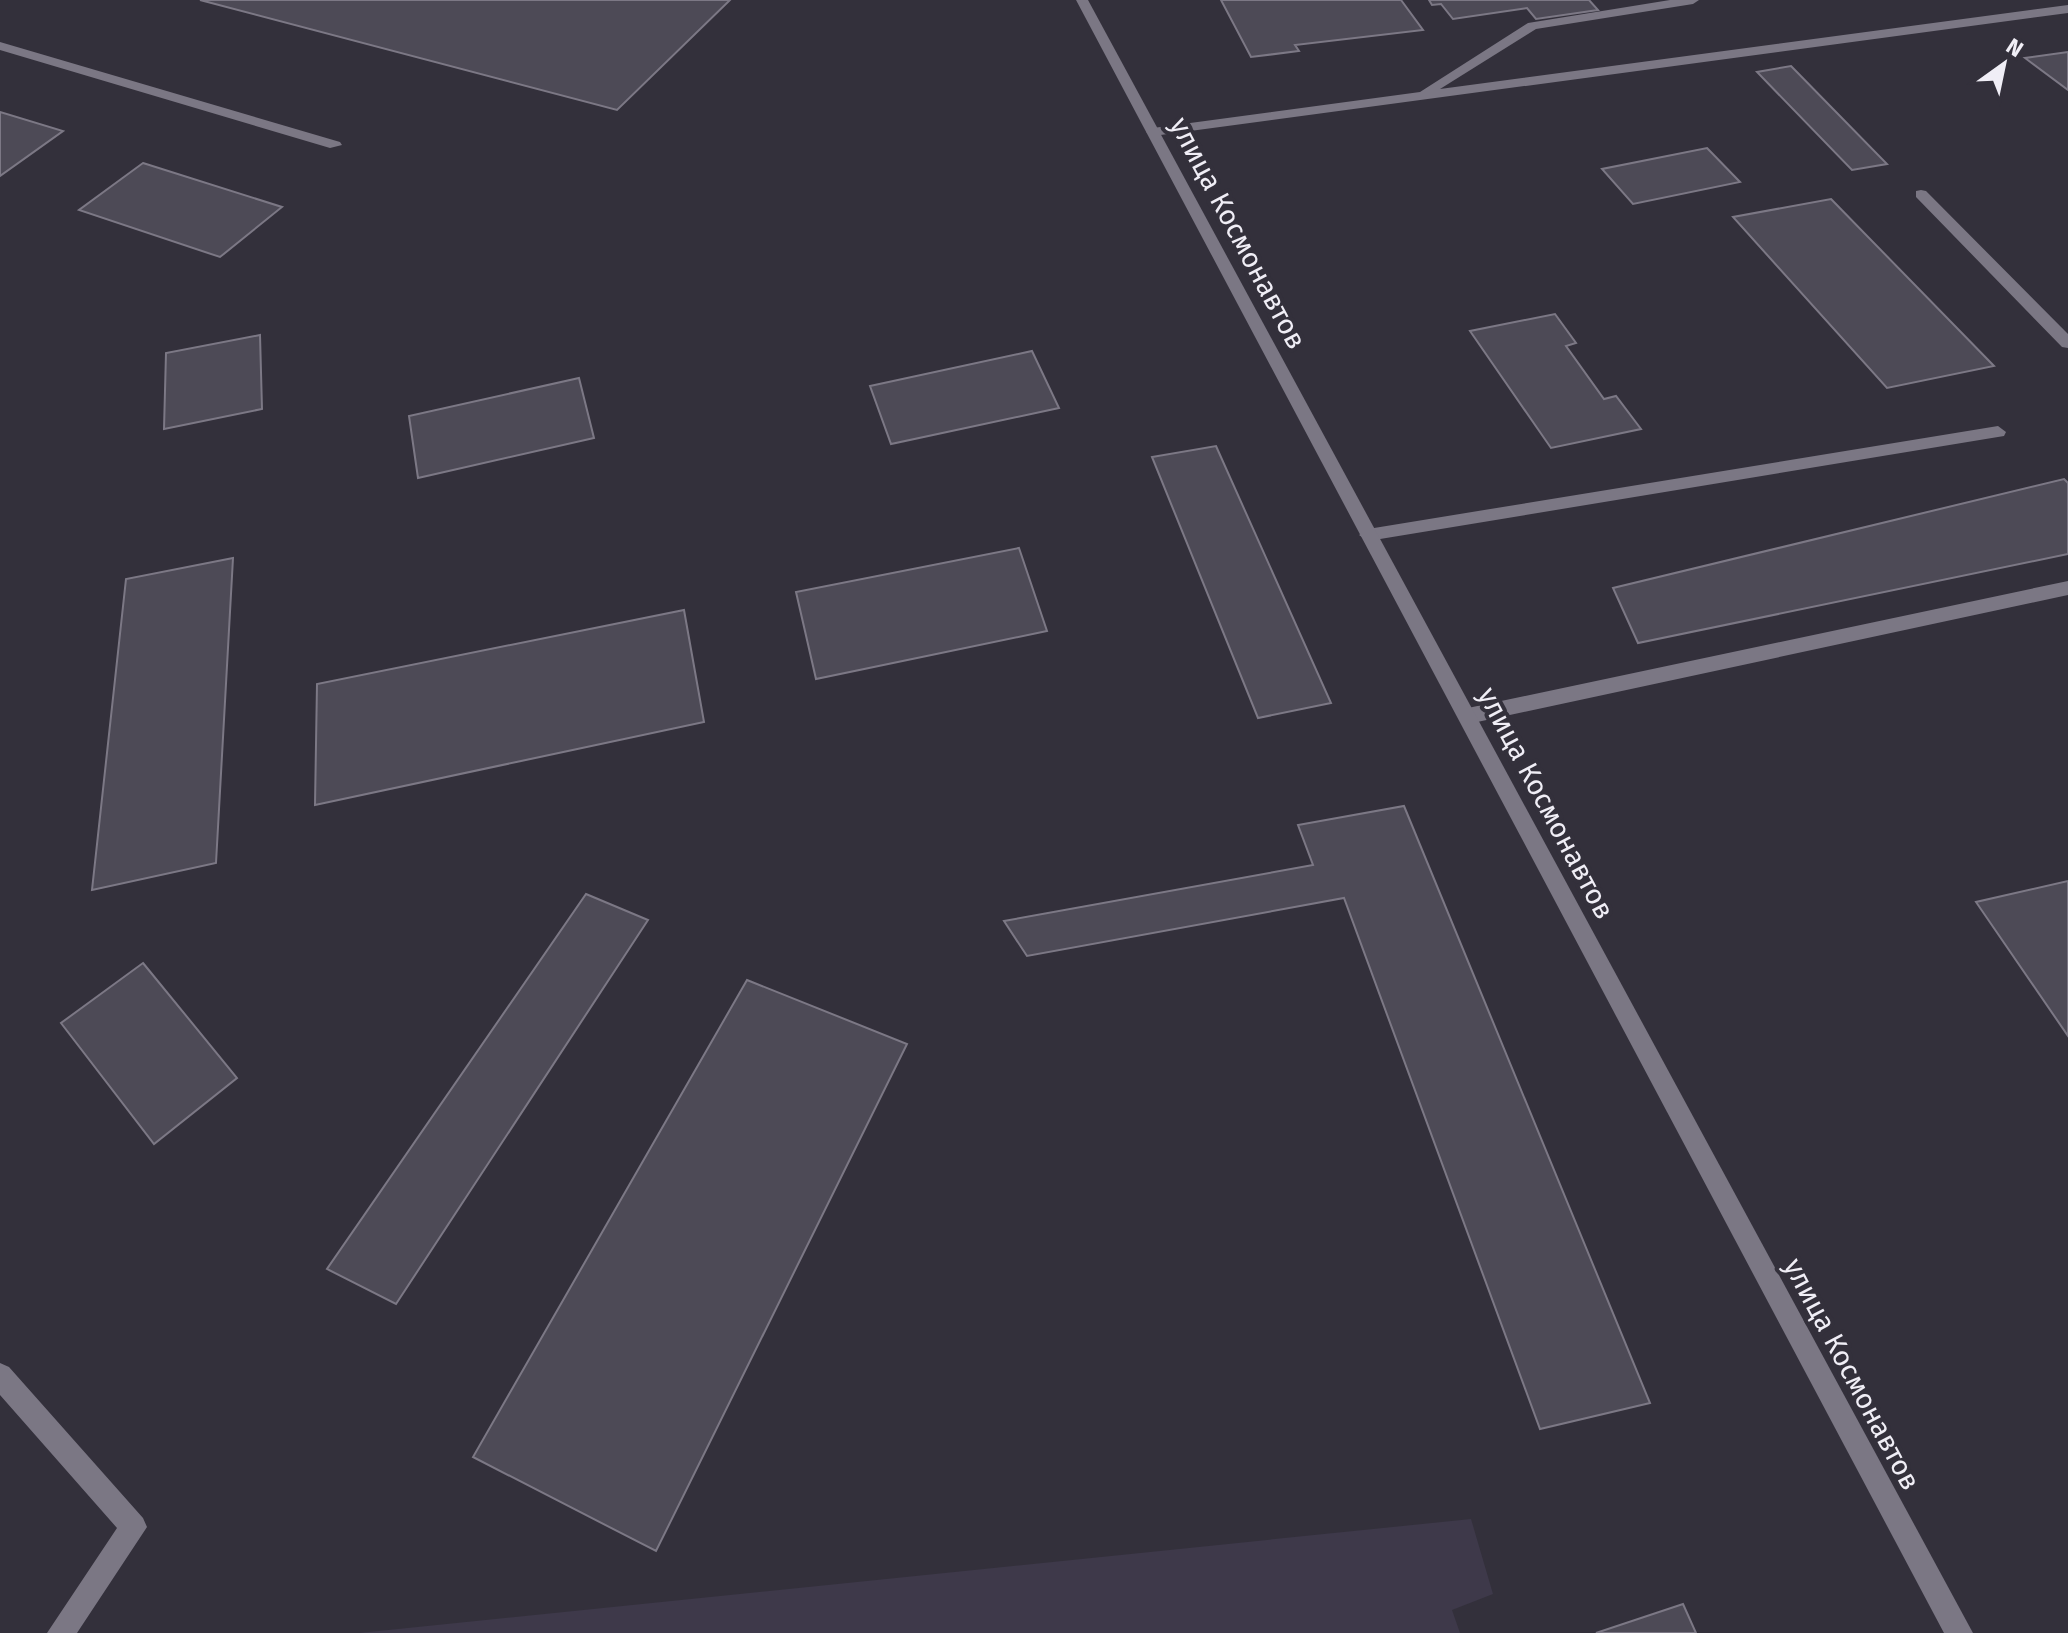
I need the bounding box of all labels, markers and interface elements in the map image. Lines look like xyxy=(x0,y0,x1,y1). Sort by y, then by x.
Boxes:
north arrow xyxy=(1964,24,2044,104)
text: N xyxy=(2001,32,2028,63)
street label: улица Космонавтов xyxy=(1163,112,1313,354)
street label: улица Космонавтов xyxy=(1471,682,1621,924)
street label: улица Космонавтов xyxy=(1777,1253,1927,1495)

